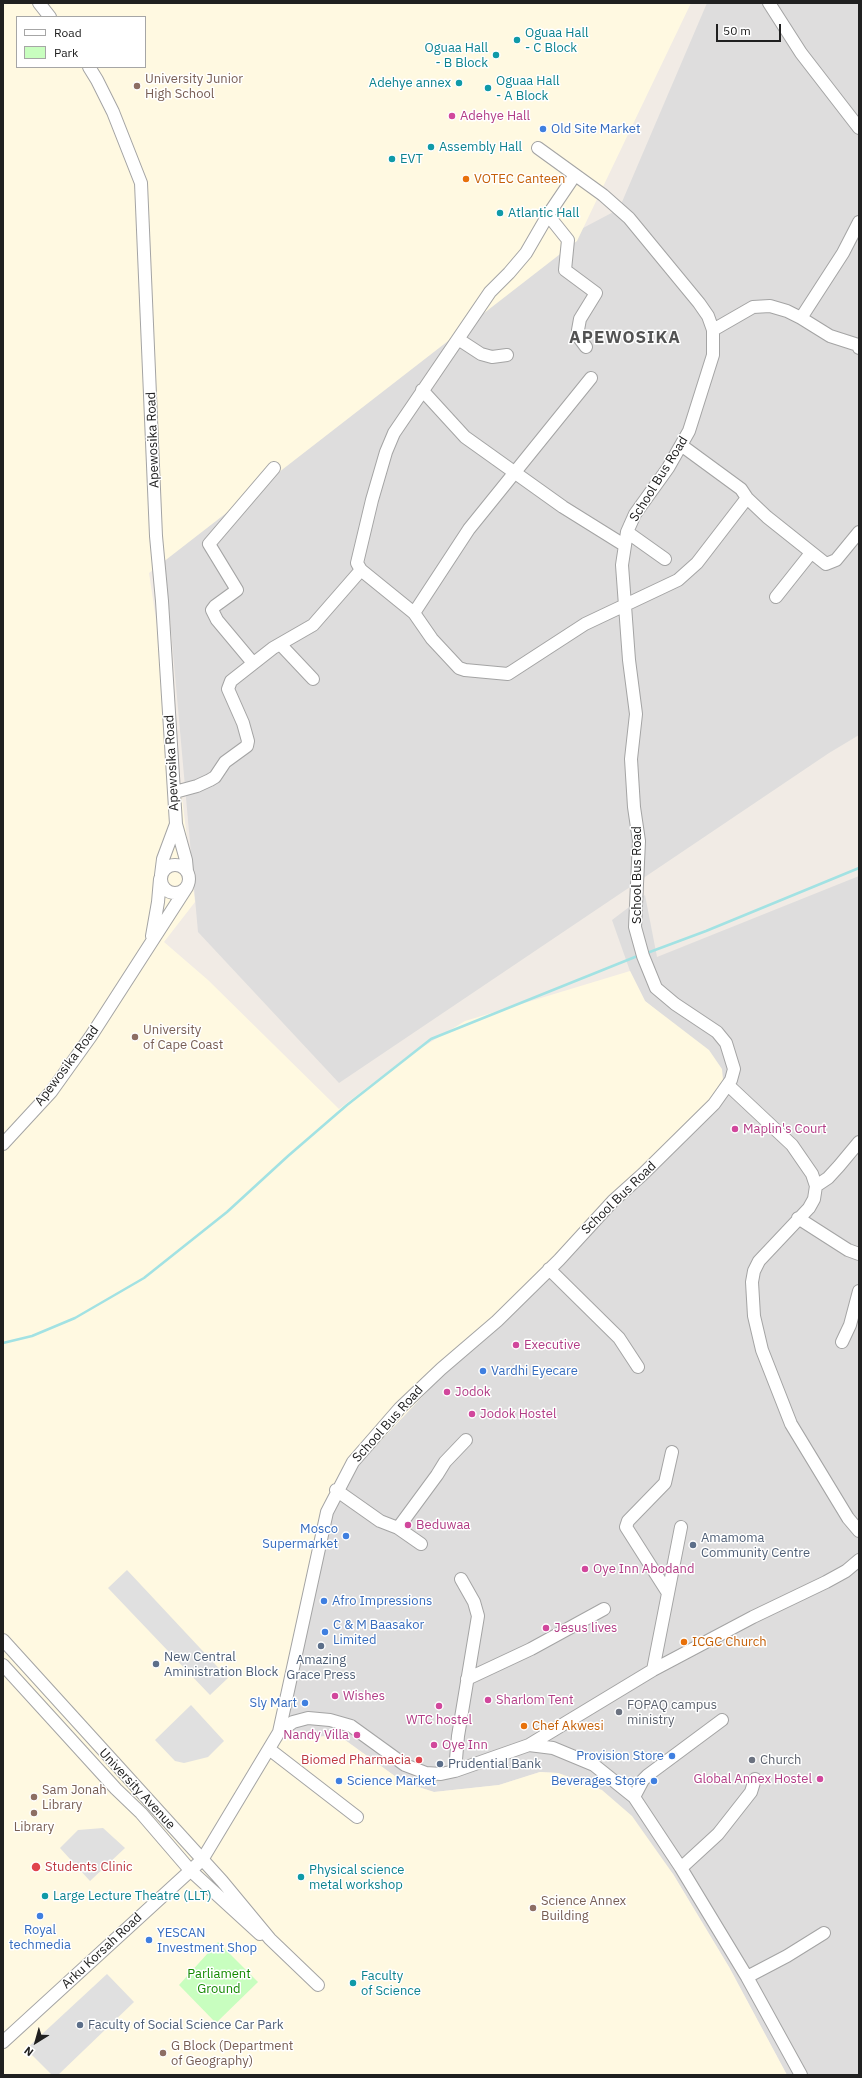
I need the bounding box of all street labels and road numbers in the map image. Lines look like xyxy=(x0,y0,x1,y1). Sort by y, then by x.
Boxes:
street label: Apewosika Road xyxy=(144,392,162,488)
street label: School Bus Road xyxy=(626,433,692,525)
street label: Apewosika Road xyxy=(162,714,182,812)
street label: School Bus Road xyxy=(629,826,645,924)
street label: Apewosika Road xyxy=(32,1023,102,1109)
street label: School Bus Road xyxy=(578,1158,660,1238)
street label: School Bus Road xyxy=(349,1382,427,1466)
street label: University Avenue xyxy=(96,1745,178,1833)
street label: Arku Korsah Road xyxy=(59,1910,145,1992)

